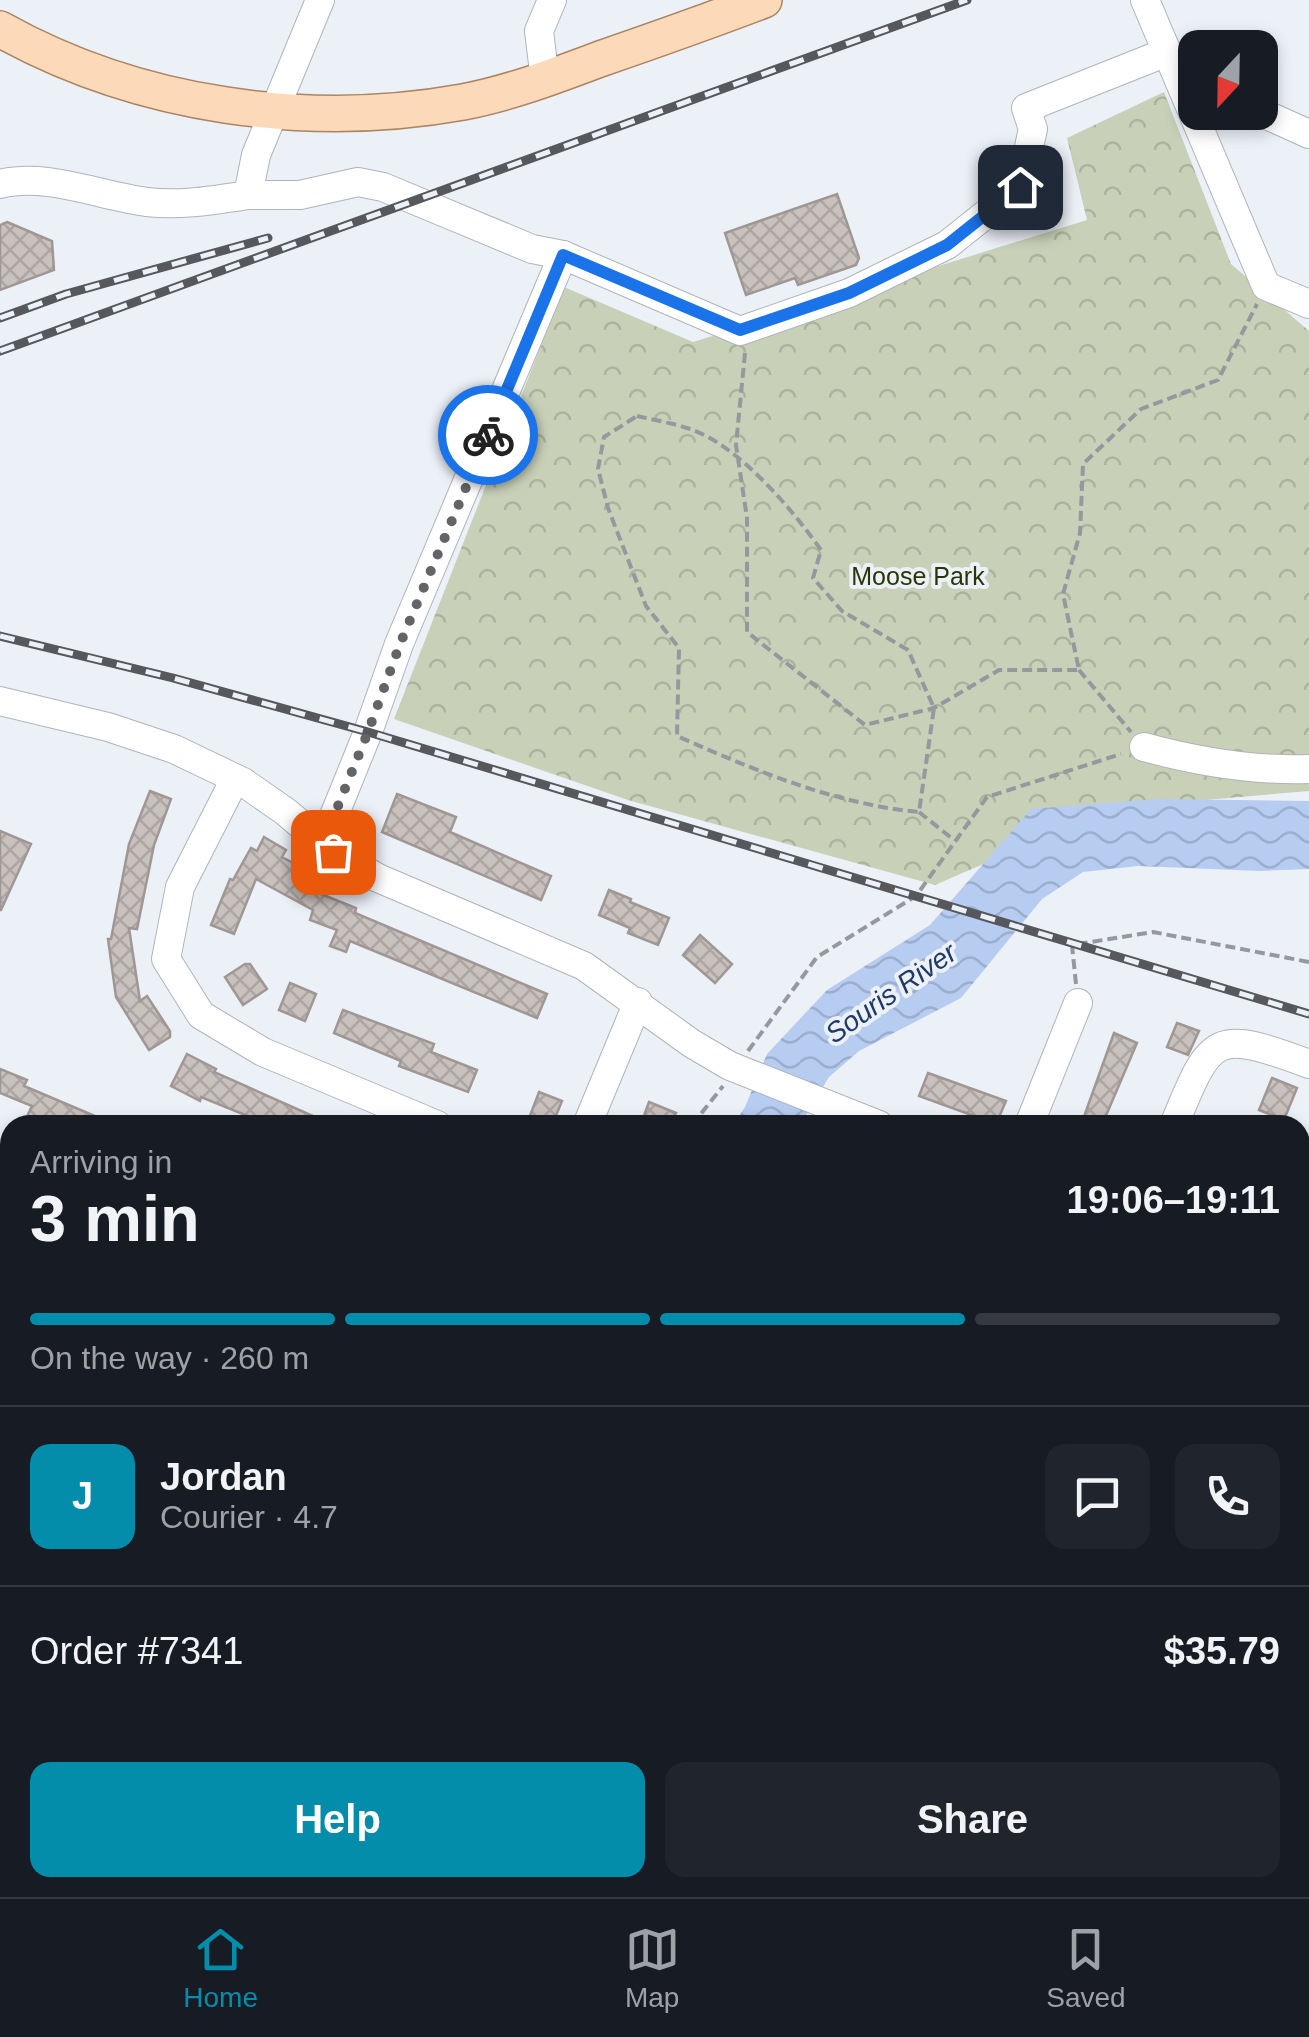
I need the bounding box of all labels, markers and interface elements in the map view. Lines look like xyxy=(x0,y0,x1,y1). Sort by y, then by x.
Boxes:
north arrow xyxy=(1178,30,1278,130)
map controls xyxy=(1178,30,1278,130)
pin xyxy=(978,145,1063,230)
icon: home xyxy=(993,160,1048,215)
courier xyxy=(438,385,538,485)
icon: bike xyxy=(461,408,516,463)
park label: Moose Park xyxy=(851,562,985,590)
pin xyxy=(291,810,376,895)
icon: bag xyxy=(306,825,361,880)
water label: Souris River xyxy=(820,936,964,1049)
text: Arriving in xyxy=(30,1144,172,1180)
text: 19:06–19:11 xyxy=(1067,1179,1280,1221)
text: 3 min xyxy=(30,1182,200,1255)
text: On the way · 260 m xyxy=(30,1340,309,1376)
button: chat xyxy=(1045,1444,1150,1549)
button: phone xyxy=(1175,1444,1280,1549)
text: Jordan xyxy=(160,1456,287,1498)
text: J xyxy=(72,1475,93,1517)
text: Courier · 4.7 xyxy=(160,1499,338,1535)
text: Order #7341 xyxy=(30,1630,243,1672)
text: $35.79 xyxy=(1164,1630,1280,1672)
button: Help xyxy=(30,1762,645,1877)
button: Share xyxy=(665,1762,1280,1877)
tab: Home xyxy=(183,1922,258,2014)
tab: Map xyxy=(625,1922,680,2014)
tab: Saved xyxy=(1046,1922,1126,2014)

